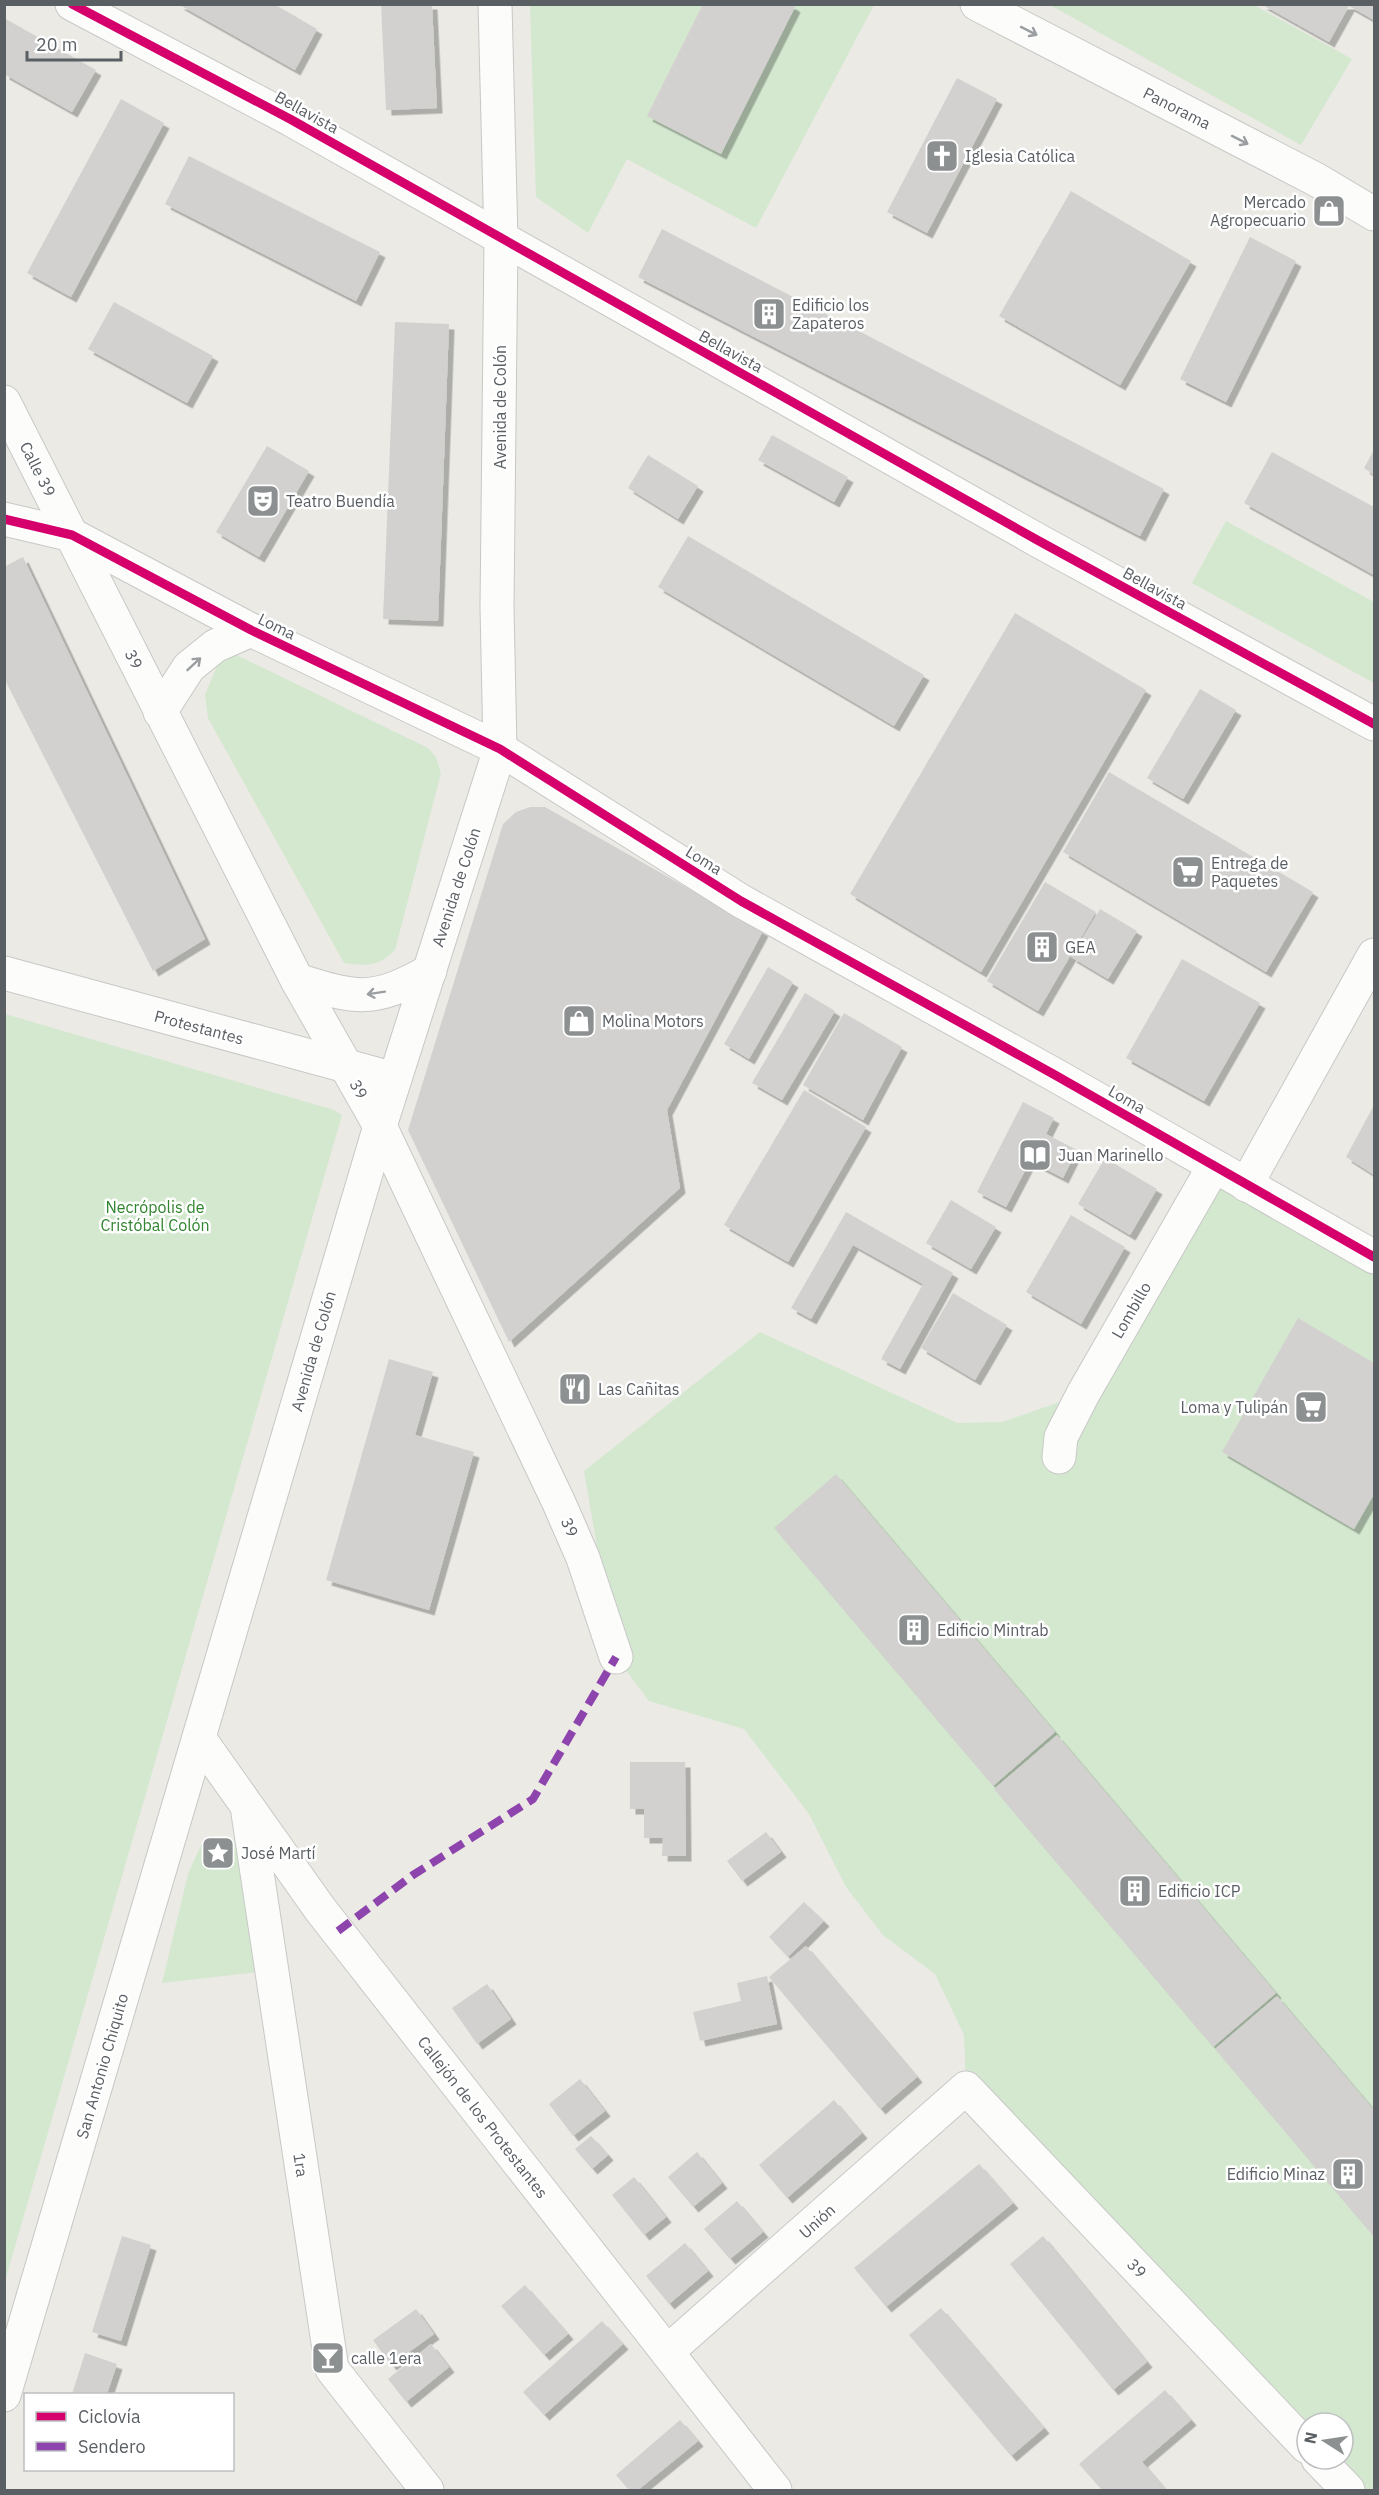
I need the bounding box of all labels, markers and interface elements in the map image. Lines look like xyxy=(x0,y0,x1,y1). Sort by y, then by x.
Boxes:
scale bar xyxy=(27,24,122,62)
one-way arrow xyxy=(1020,26,1038,38)
text: 20 m xyxy=(36,33,78,56)
street label: Panorama xyxy=(1140,83,1214,134)
street label: Bellavista xyxy=(272,86,343,138)
one-way arrow xyxy=(1230,135,1248,147)
church icon: Iglesia Católica xyxy=(924,138,960,174)
place label: Iglesia Católica xyxy=(965,146,1075,166)
place label: Mercado Agropecuario xyxy=(1210,192,1306,230)
shop icon: Mercado Agropecuario xyxy=(1311,193,1347,229)
place label: Edificio los Zapateros xyxy=(792,295,869,333)
building icon: Edificio los Zapateros xyxy=(751,296,787,332)
street label: Bellavista xyxy=(696,325,767,377)
street label: Avenida de Colón xyxy=(490,345,510,469)
street label: Calle 39 xyxy=(16,438,60,500)
theatre icon: Teatro Buendía xyxy=(245,483,281,519)
place label: Teatro Buendía xyxy=(286,491,395,511)
street label: Bellavista xyxy=(1120,562,1191,614)
street label: Loma xyxy=(255,608,299,644)
street label: 39 xyxy=(121,646,147,672)
one-way arrow xyxy=(186,657,201,671)
street label: Avenida de Colón xyxy=(427,825,485,949)
street label: Loma xyxy=(682,841,726,879)
place label: Entrega de Paquetes xyxy=(1211,853,1289,891)
supermarket icon: Entrega de Paquetes xyxy=(1170,854,1206,890)
building icon: GEA xyxy=(1024,929,1060,965)
place label: GEA xyxy=(1065,937,1096,957)
one-way arrow xyxy=(367,988,387,999)
shop icon: Molina Motors xyxy=(561,1003,597,1039)
street label: Protestantes xyxy=(152,1005,246,1049)
place label: Molina Motors xyxy=(602,1011,704,1031)
street label: 39 xyxy=(346,1076,372,1102)
street label: Loma xyxy=(1105,1081,1149,1118)
library icon: Juan Marinello xyxy=(1017,1137,1053,1173)
place label: Juan Marinello xyxy=(1058,1145,1164,1165)
park label: Necrópolis de Cristóbal Colón xyxy=(100,1197,210,1235)
street label: Lombillo xyxy=(1107,1278,1155,1342)
street label: Avenida de Colón xyxy=(286,1289,340,1413)
restaurant icon: Las Cañitas xyxy=(557,1371,593,1407)
place label: Las Cañitas xyxy=(598,1379,680,1399)
supermarket icon: Loma y Tulipán xyxy=(1293,1389,1329,1425)
place label: Loma y Tulipán xyxy=(1180,1397,1288,1417)
street label: 39 xyxy=(557,1514,583,1540)
building icon: Edificio Mintrab xyxy=(896,1612,932,1648)
place label: Edificio Mintrab xyxy=(937,1620,1049,1640)
place icon: José Martí xyxy=(200,1835,236,1871)
place label: José Martí xyxy=(241,1843,316,1863)
building icon: Edificio ICP xyxy=(1117,1873,1153,1909)
place label: Edificio ICP xyxy=(1158,1881,1241,1901)
street label: San Antonio Chiquito xyxy=(72,1991,132,2141)
street label: Callejón de los Protestantes xyxy=(414,2032,552,2202)
street label: 1ra xyxy=(289,2152,313,2179)
building icon: Edificio Minaz xyxy=(1330,2156,1366,2192)
place label: Edificio Minaz xyxy=(1227,2164,1325,2184)
street label: Unión xyxy=(795,2200,839,2242)
street label: 39 xyxy=(1123,2254,1151,2282)
bar icon: calle 1era xyxy=(310,2340,346,2376)
place label: calle 1era xyxy=(351,2348,422,2368)
legend xyxy=(24,2393,234,2471)
text: Ciclovía xyxy=(78,2405,141,2428)
north arrow xyxy=(1295,2411,1355,2471)
text: N xyxy=(1299,2430,1321,2446)
text: Sendero xyxy=(78,2435,145,2458)

